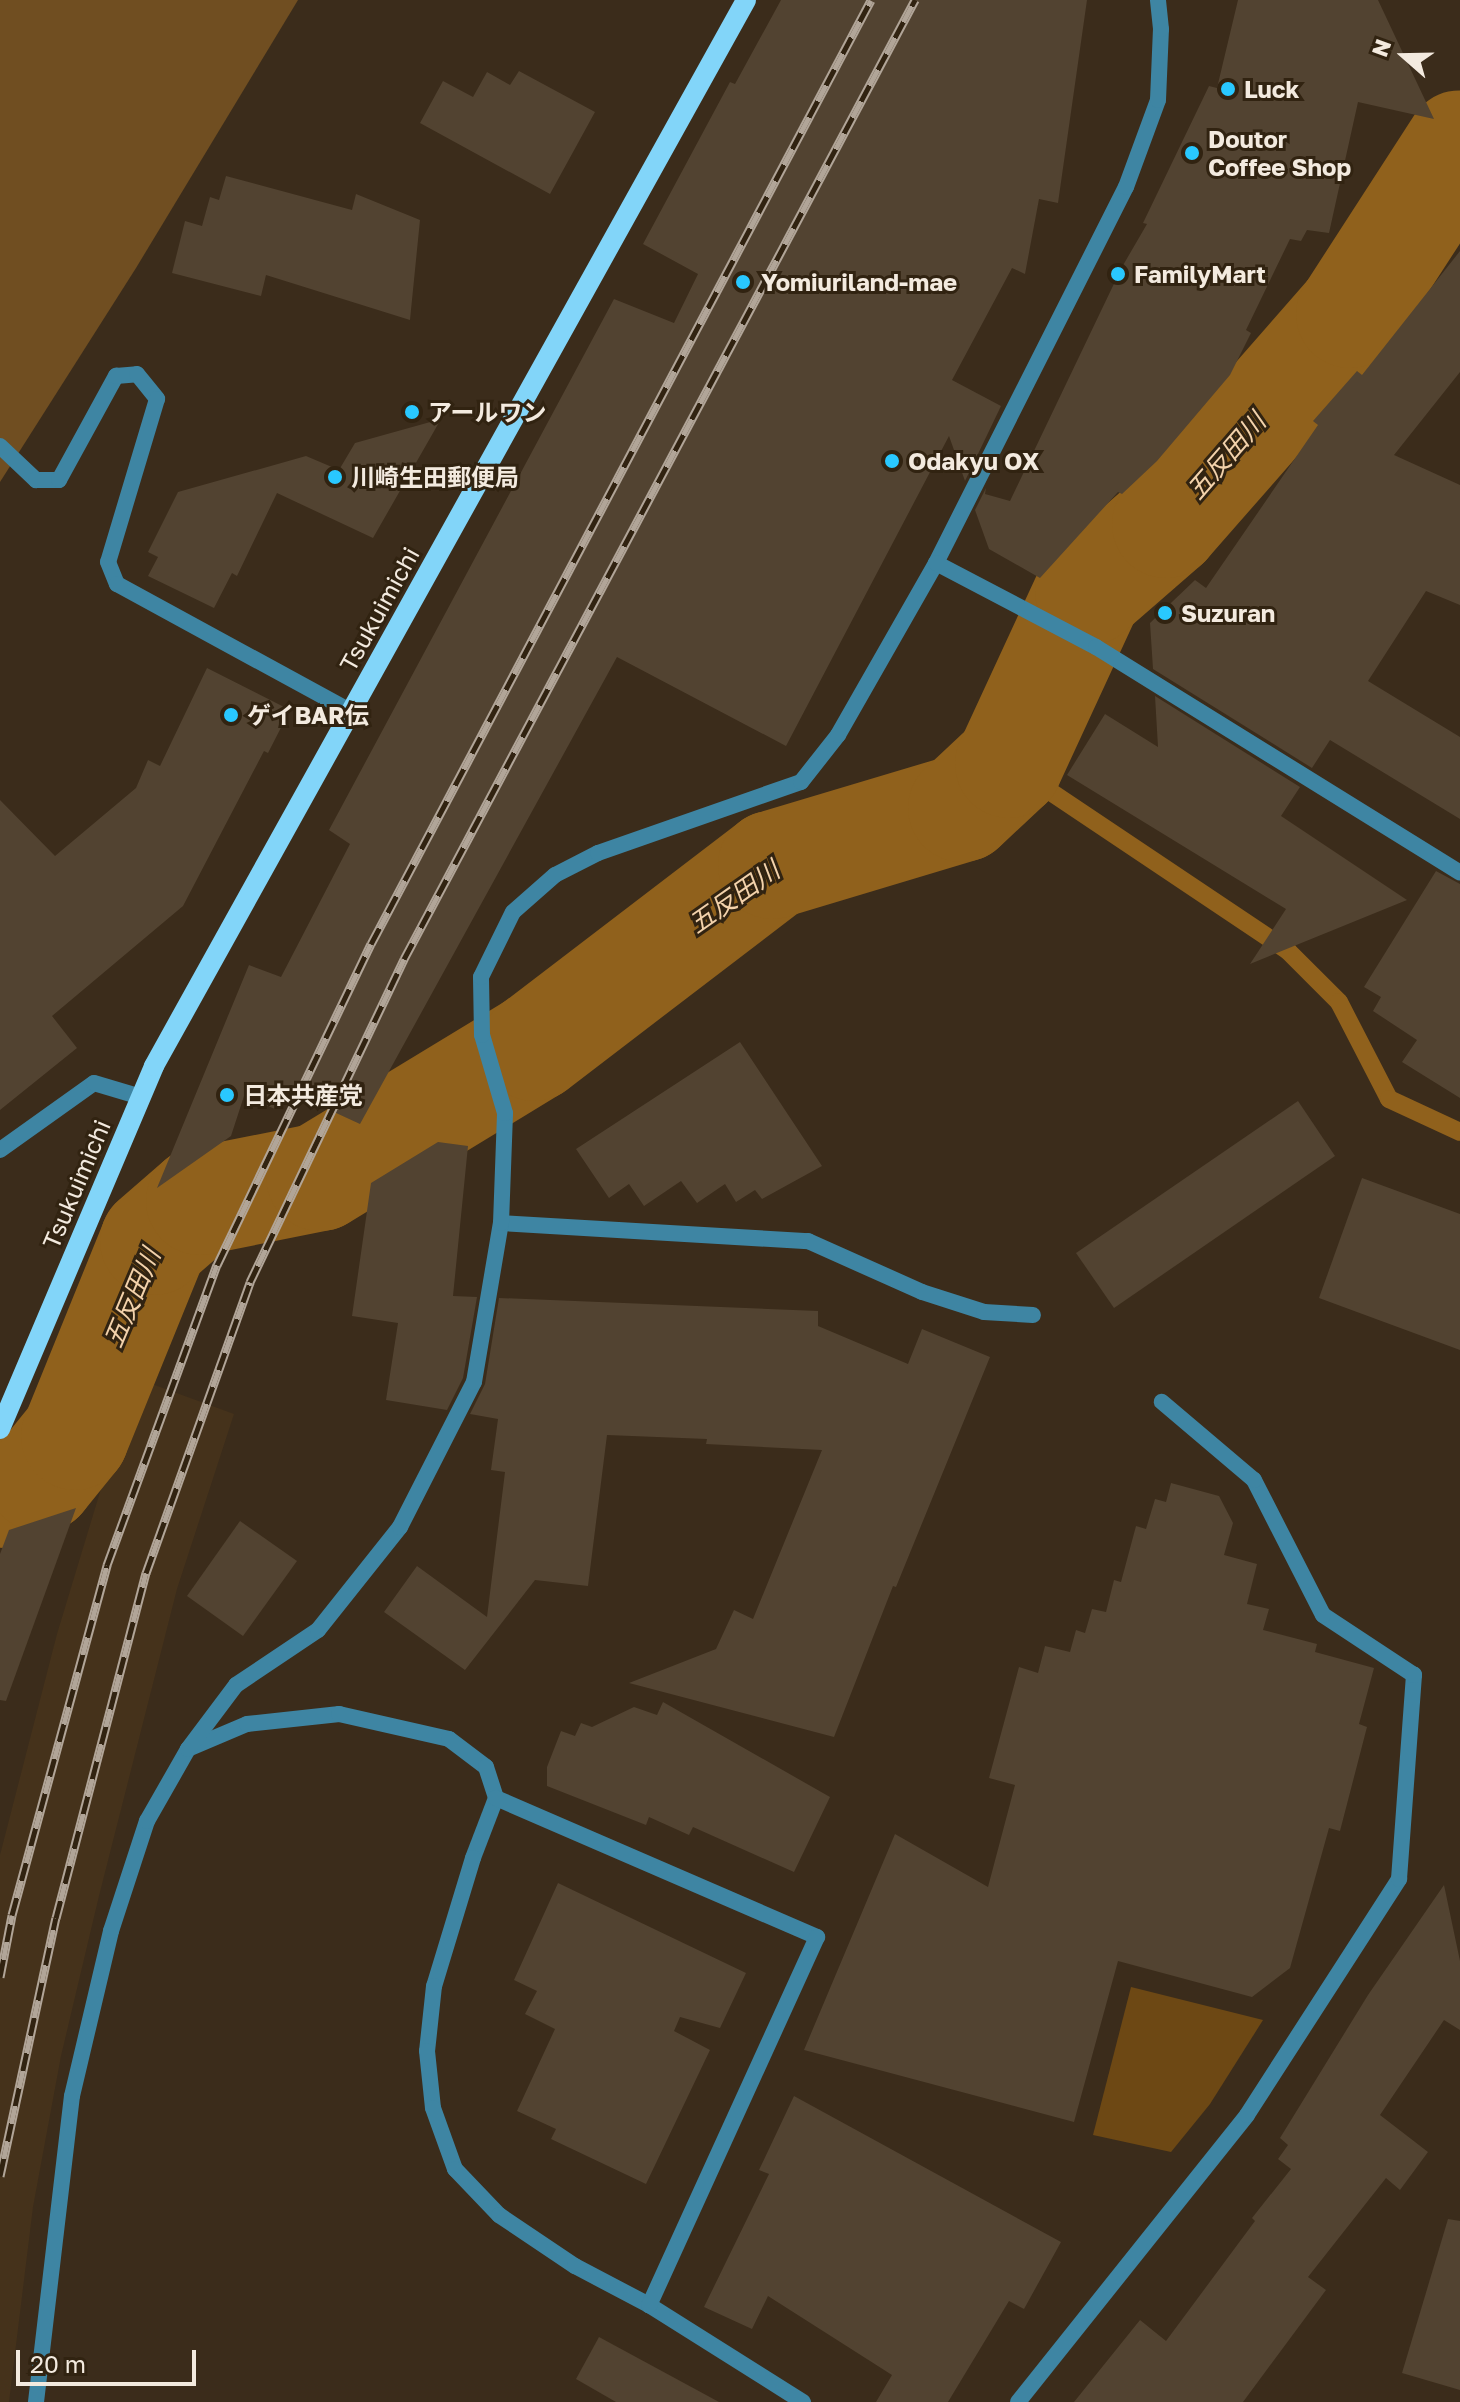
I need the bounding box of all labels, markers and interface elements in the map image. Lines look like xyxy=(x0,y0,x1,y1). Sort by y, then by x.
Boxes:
north arrow xyxy=(1364,16,1444,96)
text: N xyxy=(1365,35,1397,60)
place label: Luck xyxy=(1244,75,1299,103)
marker: Luck xyxy=(1219,80,1237,98)
place label: Doutor Coffee Shop xyxy=(1208,125,1351,181)
marker: Doutor Coffee Shop xyxy=(1183,144,1201,162)
place label: FamilyMart xyxy=(1134,260,1266,288)
marker: FamilyMart xyxy=(1109,265,1127,283)
place label: Yomiuriland-mae xyxy=(761,268,957,296)
marker: Yomiuriland-mae xyxy=(732,271,754,293)
place label: アールワン xyxy=(428,398,547,426)
marker: アールワン xyxy=(403,403,421,421)
water label: 五反田川 xyxy=(1180,407,1272,505)
place label: Odakyu OX xyxy=(908,447,1039,475)
marker: Odakyu OX xyxy=(883,452,901,470)
place label: 川崎生田郵便局 xyxy=(351,463,519,491)
marker: 川崎生田郵便局 xyxy=(326,468,344,486)
street label: Tsukuimichi xyxy=(333,542,425,676)
place label: Suzuran xyxy=(1181,599,1275,627)
marker: Suzuran xyxy=(1156,604,1174,622)
place label: ゲイBAR伝 xyxy=(247,701,369,729)
marker: ゲイBAR伝 xyxy=(222,706,240,724)
water label: 五反田川 xyxy=(682,854,786,940)
place label: 日本共産党 xyxy=(243,1081,363,1109)
marker: 日本共産党 xyxy=(218,1086,236,1104)
street label: Tsukuimichi xyxy=(36,1115,116,1253)
water label: 五反田川 xyxy=(97,1244,167,1352)
scale bar xyxy=(20,2334,200,2384)
text: 20 m xyxy=(30,2349,86,2378)

